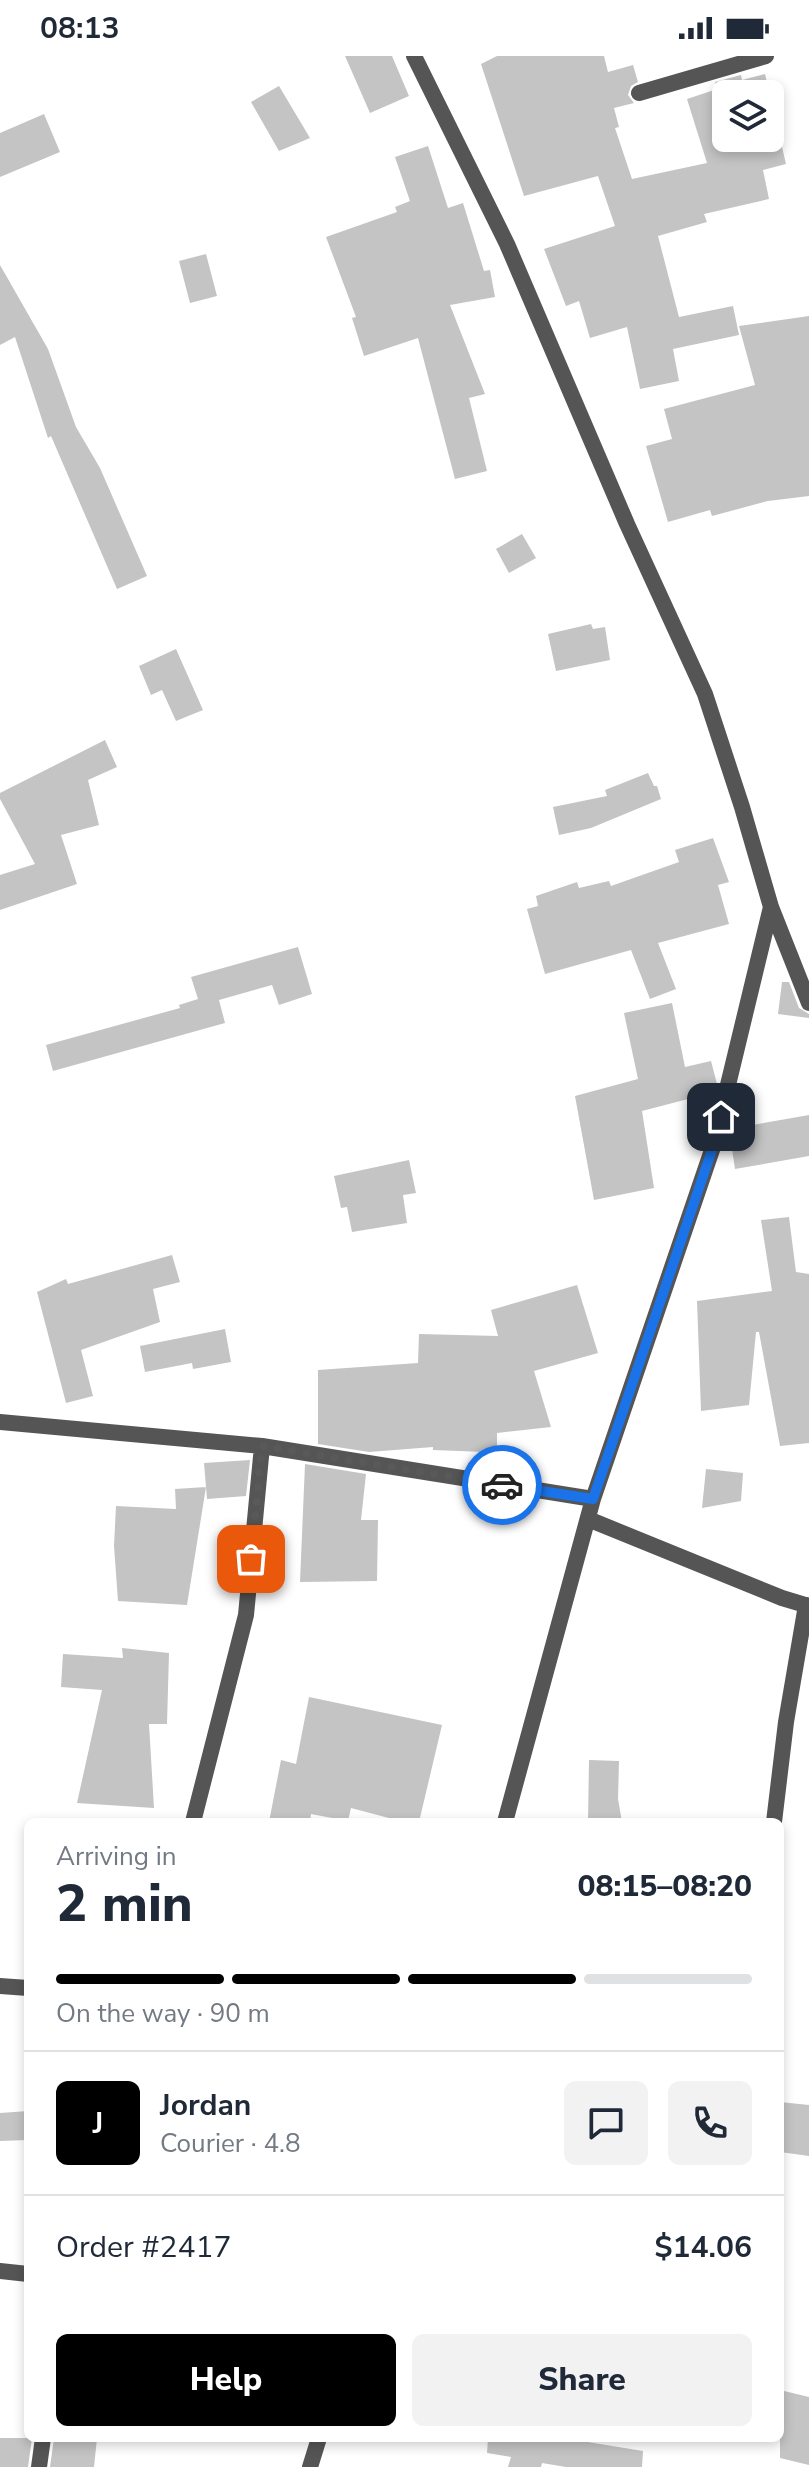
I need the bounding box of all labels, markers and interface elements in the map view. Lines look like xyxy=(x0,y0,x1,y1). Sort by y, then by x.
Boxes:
text: 08:13 xyxy=(40,8,119,49)
map controls xyxy=(712,80,784,152)
button: layers xyxy=(712,80,784,152)
pin xyxy=(687,1083,755,1151)
icon: home xyxy=(699,1095,743,1139)
courier xyxy=(462,1445,542,1525)
icon: car xyxy=(480,1463,524,1507)
pin xyxy=(217,1525,285,1593)
icon: bag xyxy=(229,1537,273,1581)
text: Arriving in xyxy=(56,1839,177,1874)
text: 08:15–08:20 xyxy=(577,1866,752,1907)
text: 2 min xyxy=(56,1868,193,1939)
text: On the way · 90 m xyxy=(56,1996,270,2031)
button: chat xyxy=(564,2081,648,2165)
button: phone xyxy=(668,2081,752,2165)
text: Jordan xyxy=(160,2085,251,2126)
text: J xyxy=(93,2103,103,2144)
text: Courier · 4.8 xyxy=(160,2126,301,2161)
text: Order #2417 xyxy=(56,2227,231,2268)
text: $14.06 xyxy=(655,2227,752,2268)
button: Help xyxy=(56,2334,396,2426)
button: Share xyxy=(412,2334,752,2426)

